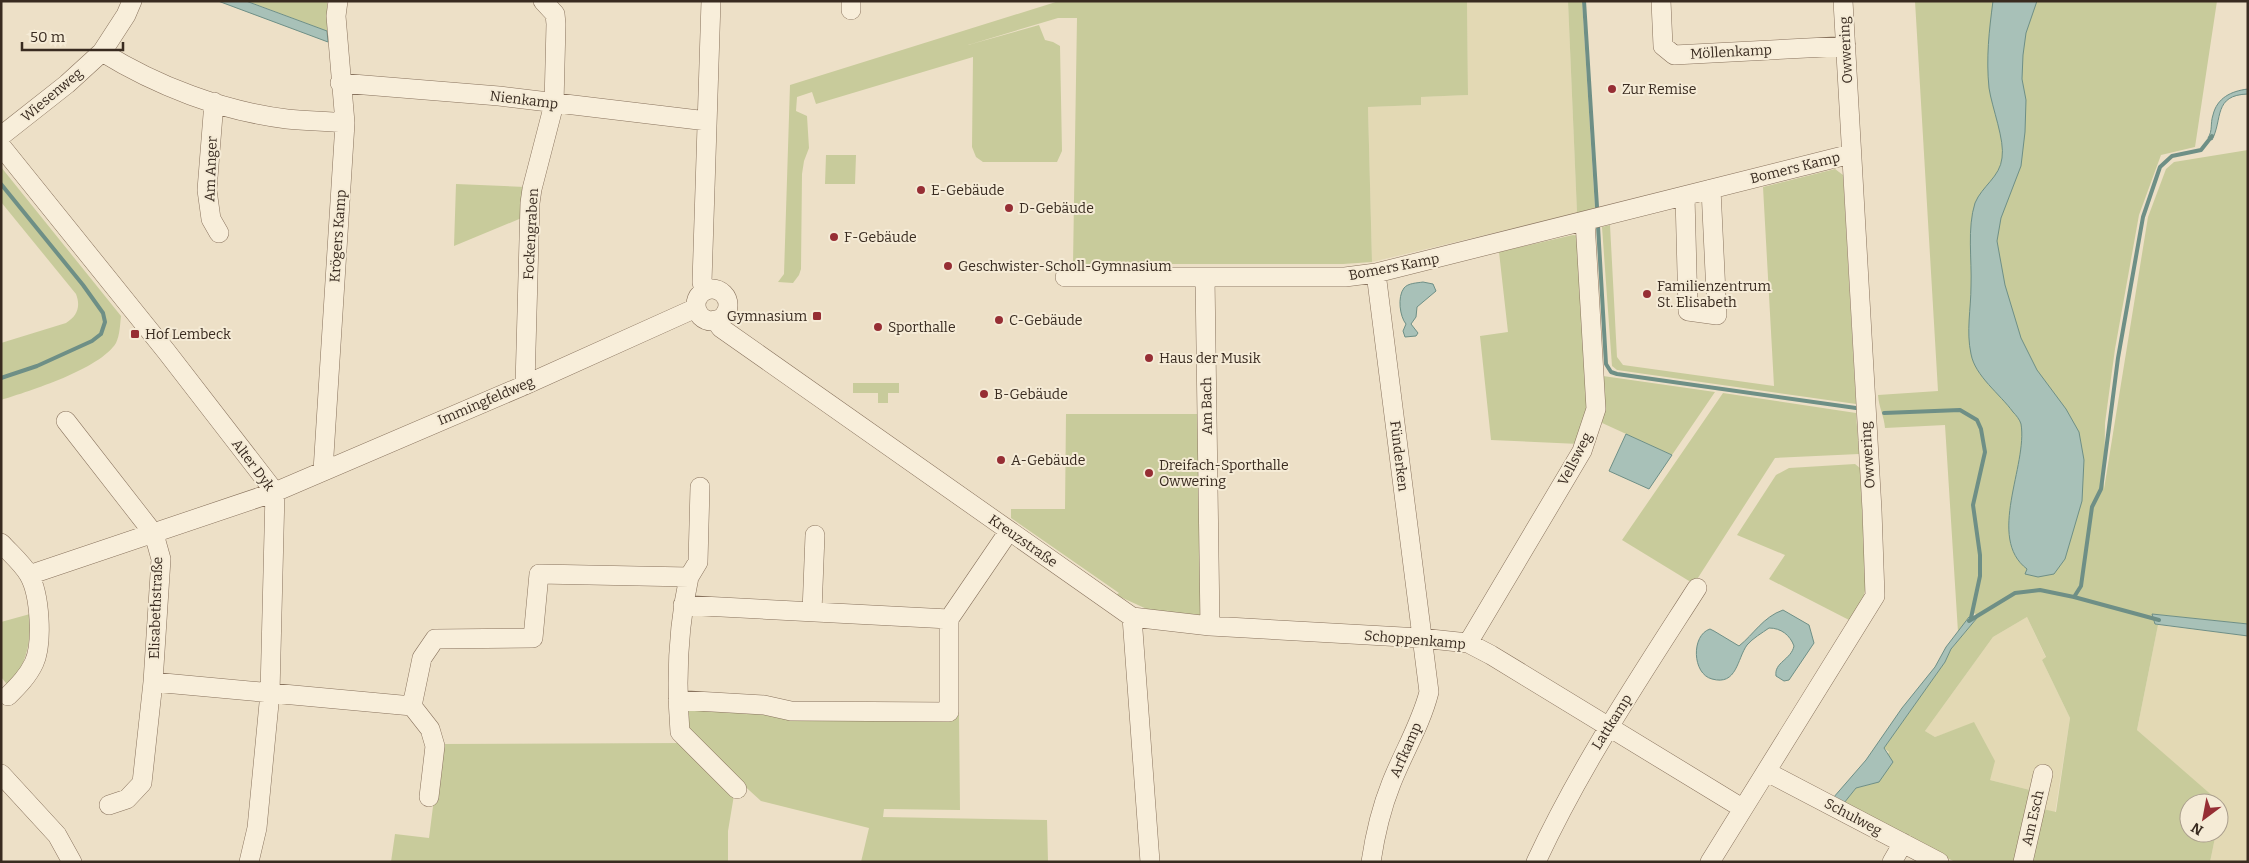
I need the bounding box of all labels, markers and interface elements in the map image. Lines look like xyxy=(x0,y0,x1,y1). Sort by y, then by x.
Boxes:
street label: Owwering xyxy=(1836,16,1856,84)
scale bar xyxy=(22,20,124,52)
text: 50 m xyxy=(30,28,66,46)
street label: Möllenkamp xyxy=(1690,41,1772,63)
street label: Wiesenweg xyxy=(18,64,86,126)
place label: Zur Remise xyxy=(1622,81,1696,98)
marker: Zur Remise xyxy=(1606,83,1618,95)
street label: Nienkamp xyxy=(489,87,559,113)
street label: Am Anger xyxy=(201,136,221,202)
street label: Bomers Kamp xyxy=(1748,149,1842,187)
place label: E-Gebäude xyxy=(931,182,1004,199)
marker: E-Gebäude xyxy=(915,184,927,196)
street label: Fockengraben xyxy=(520,188,542,280)
street label: Krögers Kamp xyxy=(326,189,350,283)
place label: D-Gebäude xyxy=(1019,200,1094,217)
marker: D-Gebäude xyxy=(1003,202,1015,214)
place label: F-Gebäude xyxy=(844,229,917,246)
marker: F-Gebäude xyxy=(828,231,840,243)
street label: Bomers Kamp xyxy=(1347,250,1441,284)
place label: Geschwister-Scholl-Gymnasium xyxy=(958,258,1172,275)
marker: Geschwister-Scholl-Gymnasium xyxy=(942,260,954,272)
place label: Familienzentrum St. Elisabeth xyxy=(1657,278,1771,311)
marker: Familienzentrum St. Elisabeth xyxy=(1641,288,1653,300)
place label: Gymnasium xyxy=(727,308,808,325)
marker: Gymnasium xyxy=(811,310,823,322)
place label: C-Gebäude xyxy=(1009,312,1082,329)
marker: C-Gebäude xyxy=(993,314,1005,326)
place label: Sporthalle xyxy=(888,319,956,336)
marker: Sporthalle xyxy=(872,321,884,333)
place label: Hof Lembeck xyxy=(145,326,231,343)
marker: Hof Lembeck xyxy=(129,328,141,340)
place label: Haus der Musik xyxy=(1159,350,1261,367)
marker: Haus der Musik xyxy=(1143,352,1155,364)
street label: Immingfeldweg xyxy=(435,373,537,429)
street label: Am Bach xyxy=(1198,377,1216,435)
place label: B-Gebäude xyxy=(994,386,1068,403)
marker: B-Gebäude xyxy=(978,388,990,400)
street label: Fünderken xyxy=(1386,420,1412,492)
street label: Owwering xyxy=(1857,421,1879,489)
street label: Vellsweg xyxy=(1554,429,1596,488)
street label: Alter Dyk xyxy=(228,436,278,494)
place label: A-Gebäude xyxy=(1011,452,1085,469)
marker: A-Gebäude xyxy=(995,454,1007,466)
place label: Dreifach-Sporthalle Owwering xyxy=(1159,457,1289,490)
marker: Dreifach-Sporthalle Owwering xyxy=(1143,467,1155,479)
street label: Kreuzstraße xyxy=(985,511,1061,571)
street label: Elisabethstraße xyxy=(146,557,166,659)
street label: Schoppenkamp xyxy=(1363,627,1467,653)
street label: Lattkamp xyxy=(1588,691,1636,753)
street label: Arfkamp xyxy=(1386,720,1426,780)
street label: Am Esch xyxy=(2018,788,2048,847)
north arrow xyxy=(2179,793,2229,843)
street label: Schulweg xyxy=(1821,795,1885,839)
text: N xyxy=(2188,818,2206,839)

